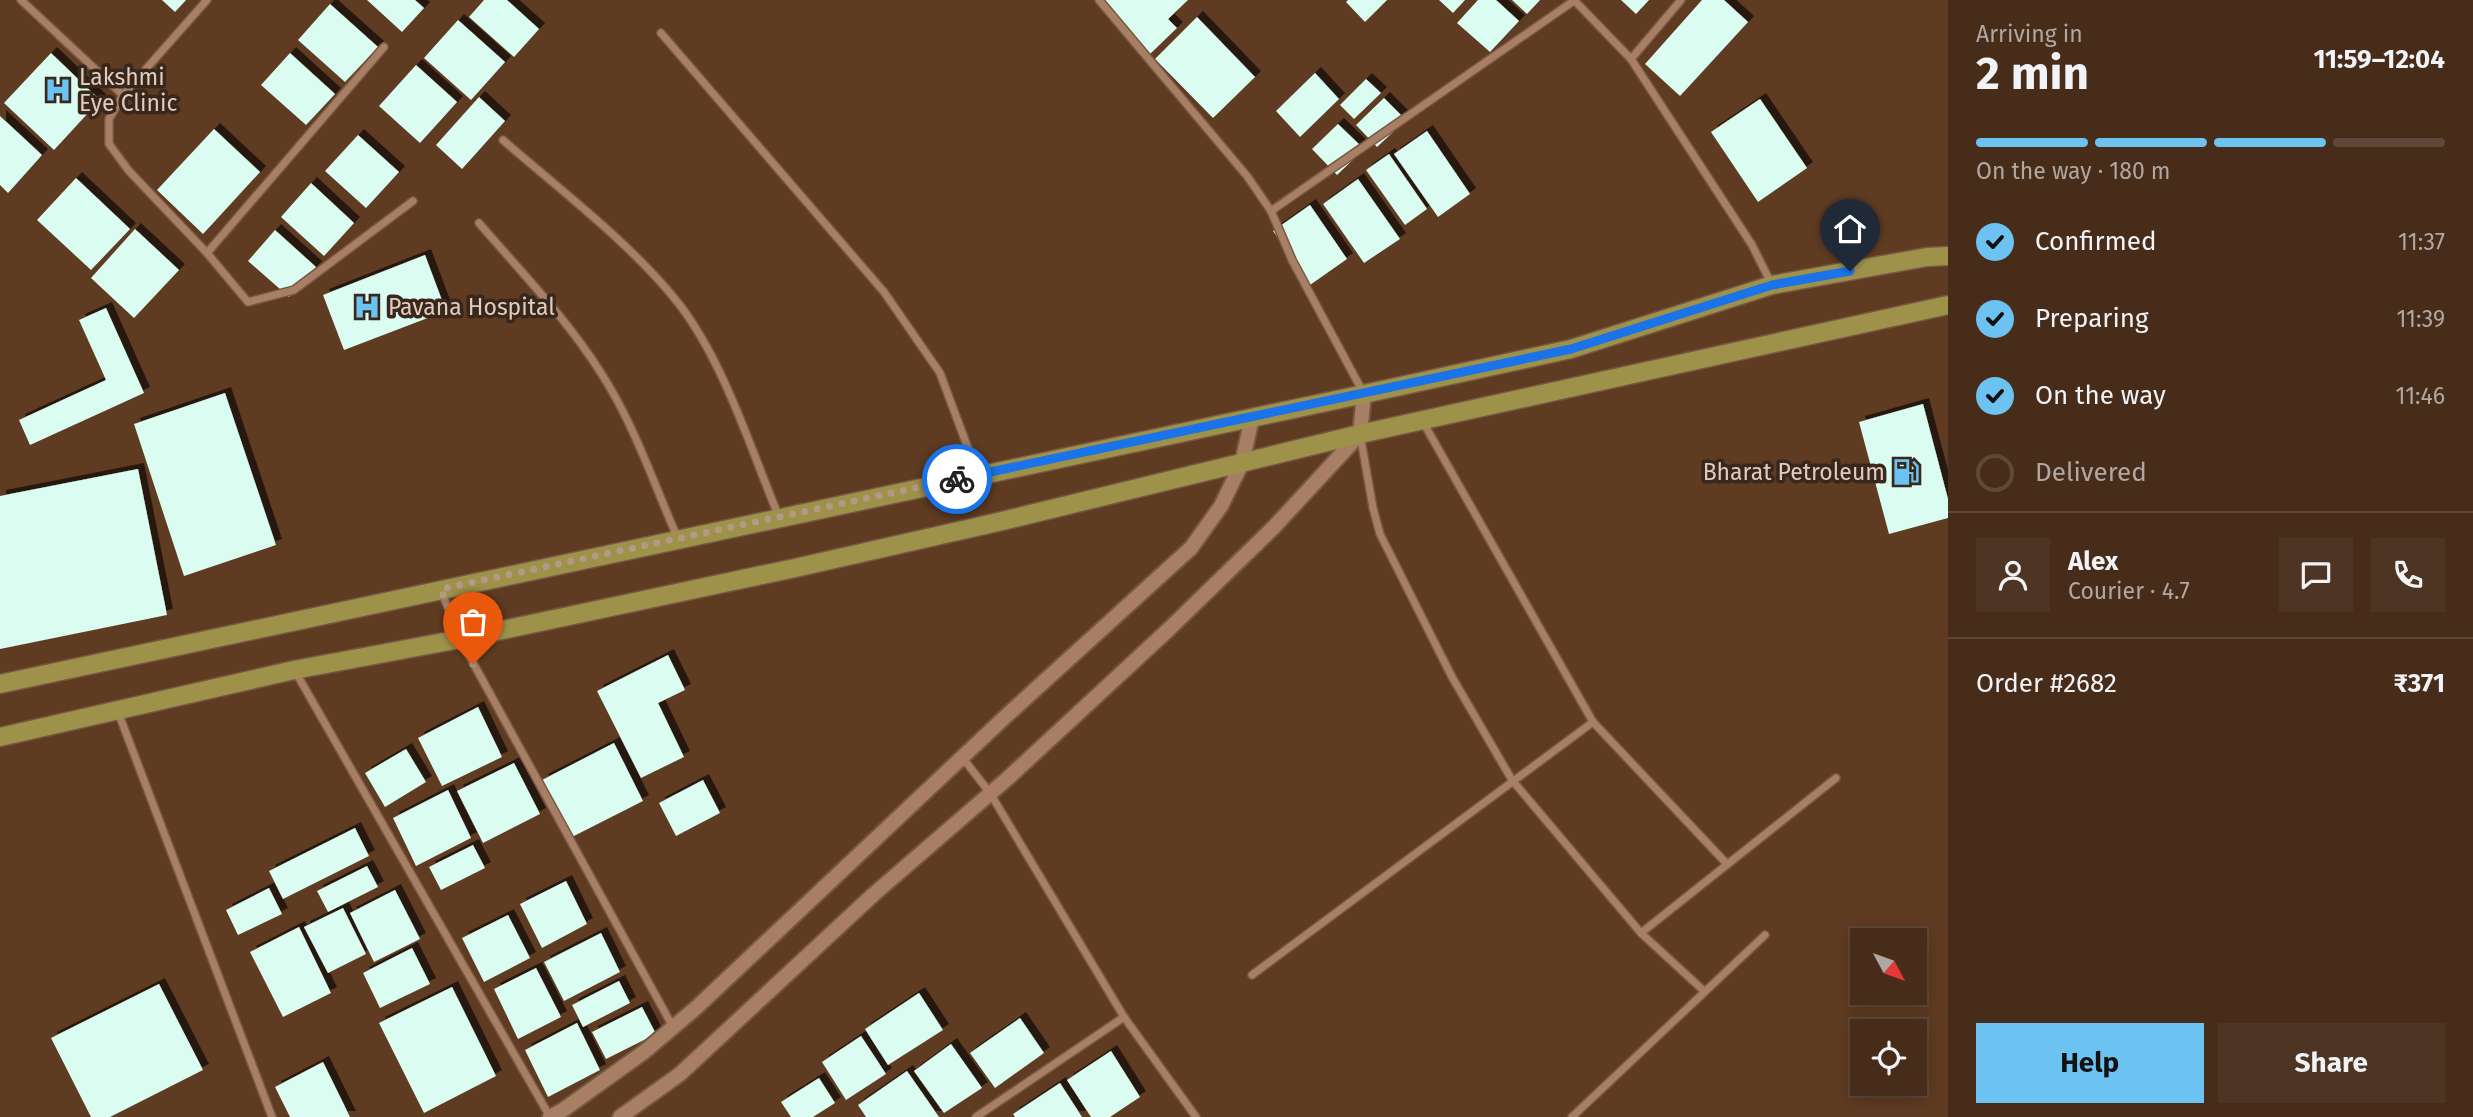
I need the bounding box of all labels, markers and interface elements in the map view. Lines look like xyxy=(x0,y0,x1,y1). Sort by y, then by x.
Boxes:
text: Arriving in xyxy=(1976,20,2083,48)
text: 11:59–12:04 xyxy=(2313,44,2445,75)
text: 2 min xyxy=(1976,46,2089,101)
place label: Lakshmi Eye Clinic xyxy=(79,63,178,117)
hospital icon: Lakshmi Eye Clinic xyxy=(43,75,73,105)
text: On the way · 180 m xyxy=(1976,157,2171,185)
pin xyxy=(1820,199,1880,271)
icon: home xyxy=(1831,210,1869,248)
icon: check xyxy=(1976,223,2014,261)
text: Confirmed xyxy=(2035,226,2156,257)
text: 11:37 xyxy=(2398,228,2445,256)
hospital icon: Pavana Hospital xyxy=(352,292,382,322)
place label: Pavana Hospital xyxy=(388,293,555,321)
icon: check xyxy=(1976,300,2014,338)
text: Preparing xyxy=(2035,303,2148,334)
text: 11:39 xyxy=(2396,305,2445,333)
icon: check xyxy=(1976,377,2014,415)
text: On the way xyxy=(2035,380,2166,411)
text: 11:46 xyxy=(2396,382,2445,410)
courier xyxy=(922,444,992,514)
fuel station icon: Bharat Petroleum xyxy=(1891,457,1921,487)
text: Delivered xyxy=(2035,457,2147,488)
place label: Bharat Petroleum xyxy=(1703,458,1885,486)
icon: bike xyxy=(938,460,976,498)
button: person xyxy=(1976,538,2050,612)
button: chat xyxy=(2279,538,2353,612)
button: phone xyxy=(2371,538,2445,612)
text: Alex xyxy=(2068,546,2118,577)
text: Courier · 4.7 xyxy=(2068,577,2190,605)
pin xyxy=(443,592,503,664)
icon: bag xyxy=(454,603,492,641)
text: Order #2682 xyxy=(1976,668,2117,699)
text: ₹371 xyxy=(2394,668,2445,699)
north arrow xyxy=(1850,928,1927,1004)
map controls xyxy=(1850,928,1927,1096)
button: locate xyxy=(1850,1019,1927,1096)
button: Help xyxy=(1976,1023,2204,1103)
button: Share xyxy=(2218,1023,2445,1103)

